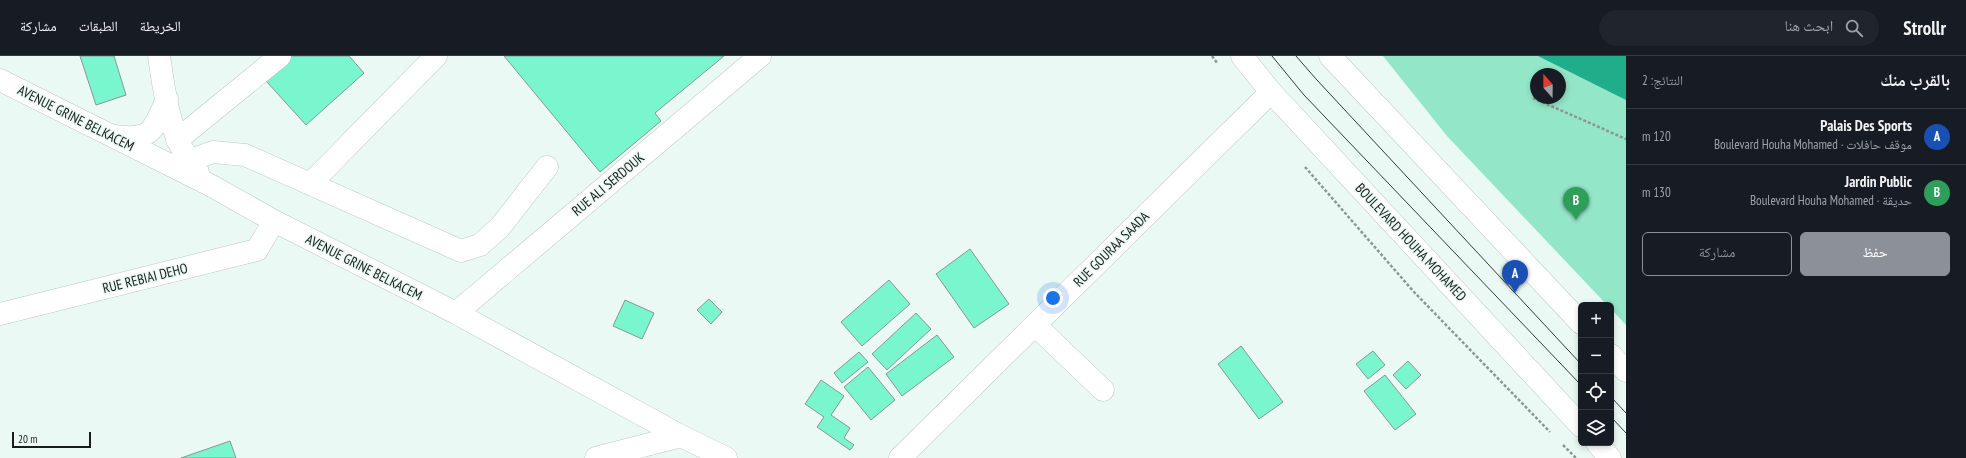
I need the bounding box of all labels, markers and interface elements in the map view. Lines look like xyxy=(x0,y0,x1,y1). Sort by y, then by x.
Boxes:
search box xyxy=(1599,10,1879,46)
text: ابحث هنا xyxy=(1784,16,1833,35)
text: Strollr xyxy=(1903,16,1946,40)
text: مشاركة xyxy=(20,17,57,35)
text: الطبقات xyxy=(79,17,118,35)
text: الخريطة xyxy=(140,17,181,35)
icon: search xyxy=(1843,17,1865,39)
north arrow xyxy=(1530,68,1566,104)
text: بالقرب منك xyxy=(1880,69,1950,91)
text: النتائج: 2 xyxy=(1642,72,1683,89)
street label: AVENUE GRINE BELKACEM xyxy=(15,81,137,155)
text: Palais Des Sports xyxy=(1820,116,1912,135)
text: 120 m xyxy=(1642,128,1671,145)
text: A xyxy=(1934,128,1940,145)
text: موقف حافلات · Boulevard Houha Mohamed xyxy=(1714,136,1912,153)
street label: RUE ALI SERDOUK xyxy=(568,148,648,220)
text: Jardin Public xyxy=(1845,172,1912,191)
street label: BOULEVARD HOUHA MOHAMED xyxy=(1352,179,1470,305)
text: 130 m xyxy=(1642,184,1671,201)
text: B xyxy=(1934,184,1940,201)
pin: B xyxy=(1563,187,1589,220)
text: حديقة · Boulevard Houha Mohamed xyxy=(1750,192,1912,209)
street label: RUE GOURAA SAADA xyxy=(1069,207,1153,291)
street label: AVENUE GRINE BELKACEM xyxy=(303,230,425,304)
button: مشاركة xyxy=(1642,232,1792,276)
button: حفظ xyxy=(1800,232,1950,276)
street label: RUE REBIAI DEHO xyxy=(101,259,190,297)
pin: A xyxy=(1502,260,1528,293)
your location xyxy=(1043,288,1063,308)
map controls xyxy=(1578,302,1614,446)
button: + xyxy=(1578,302,1614,338)
button: − xyxy=(1578,338,1614,374)
button: locate xyxy=(1578,374,1614,410)
button: layers xyxy=(1578,410,1614,446)
scale bar xyxy=(12,430,91,449)
text: 20 m xyxy=(18,432,37,446)

